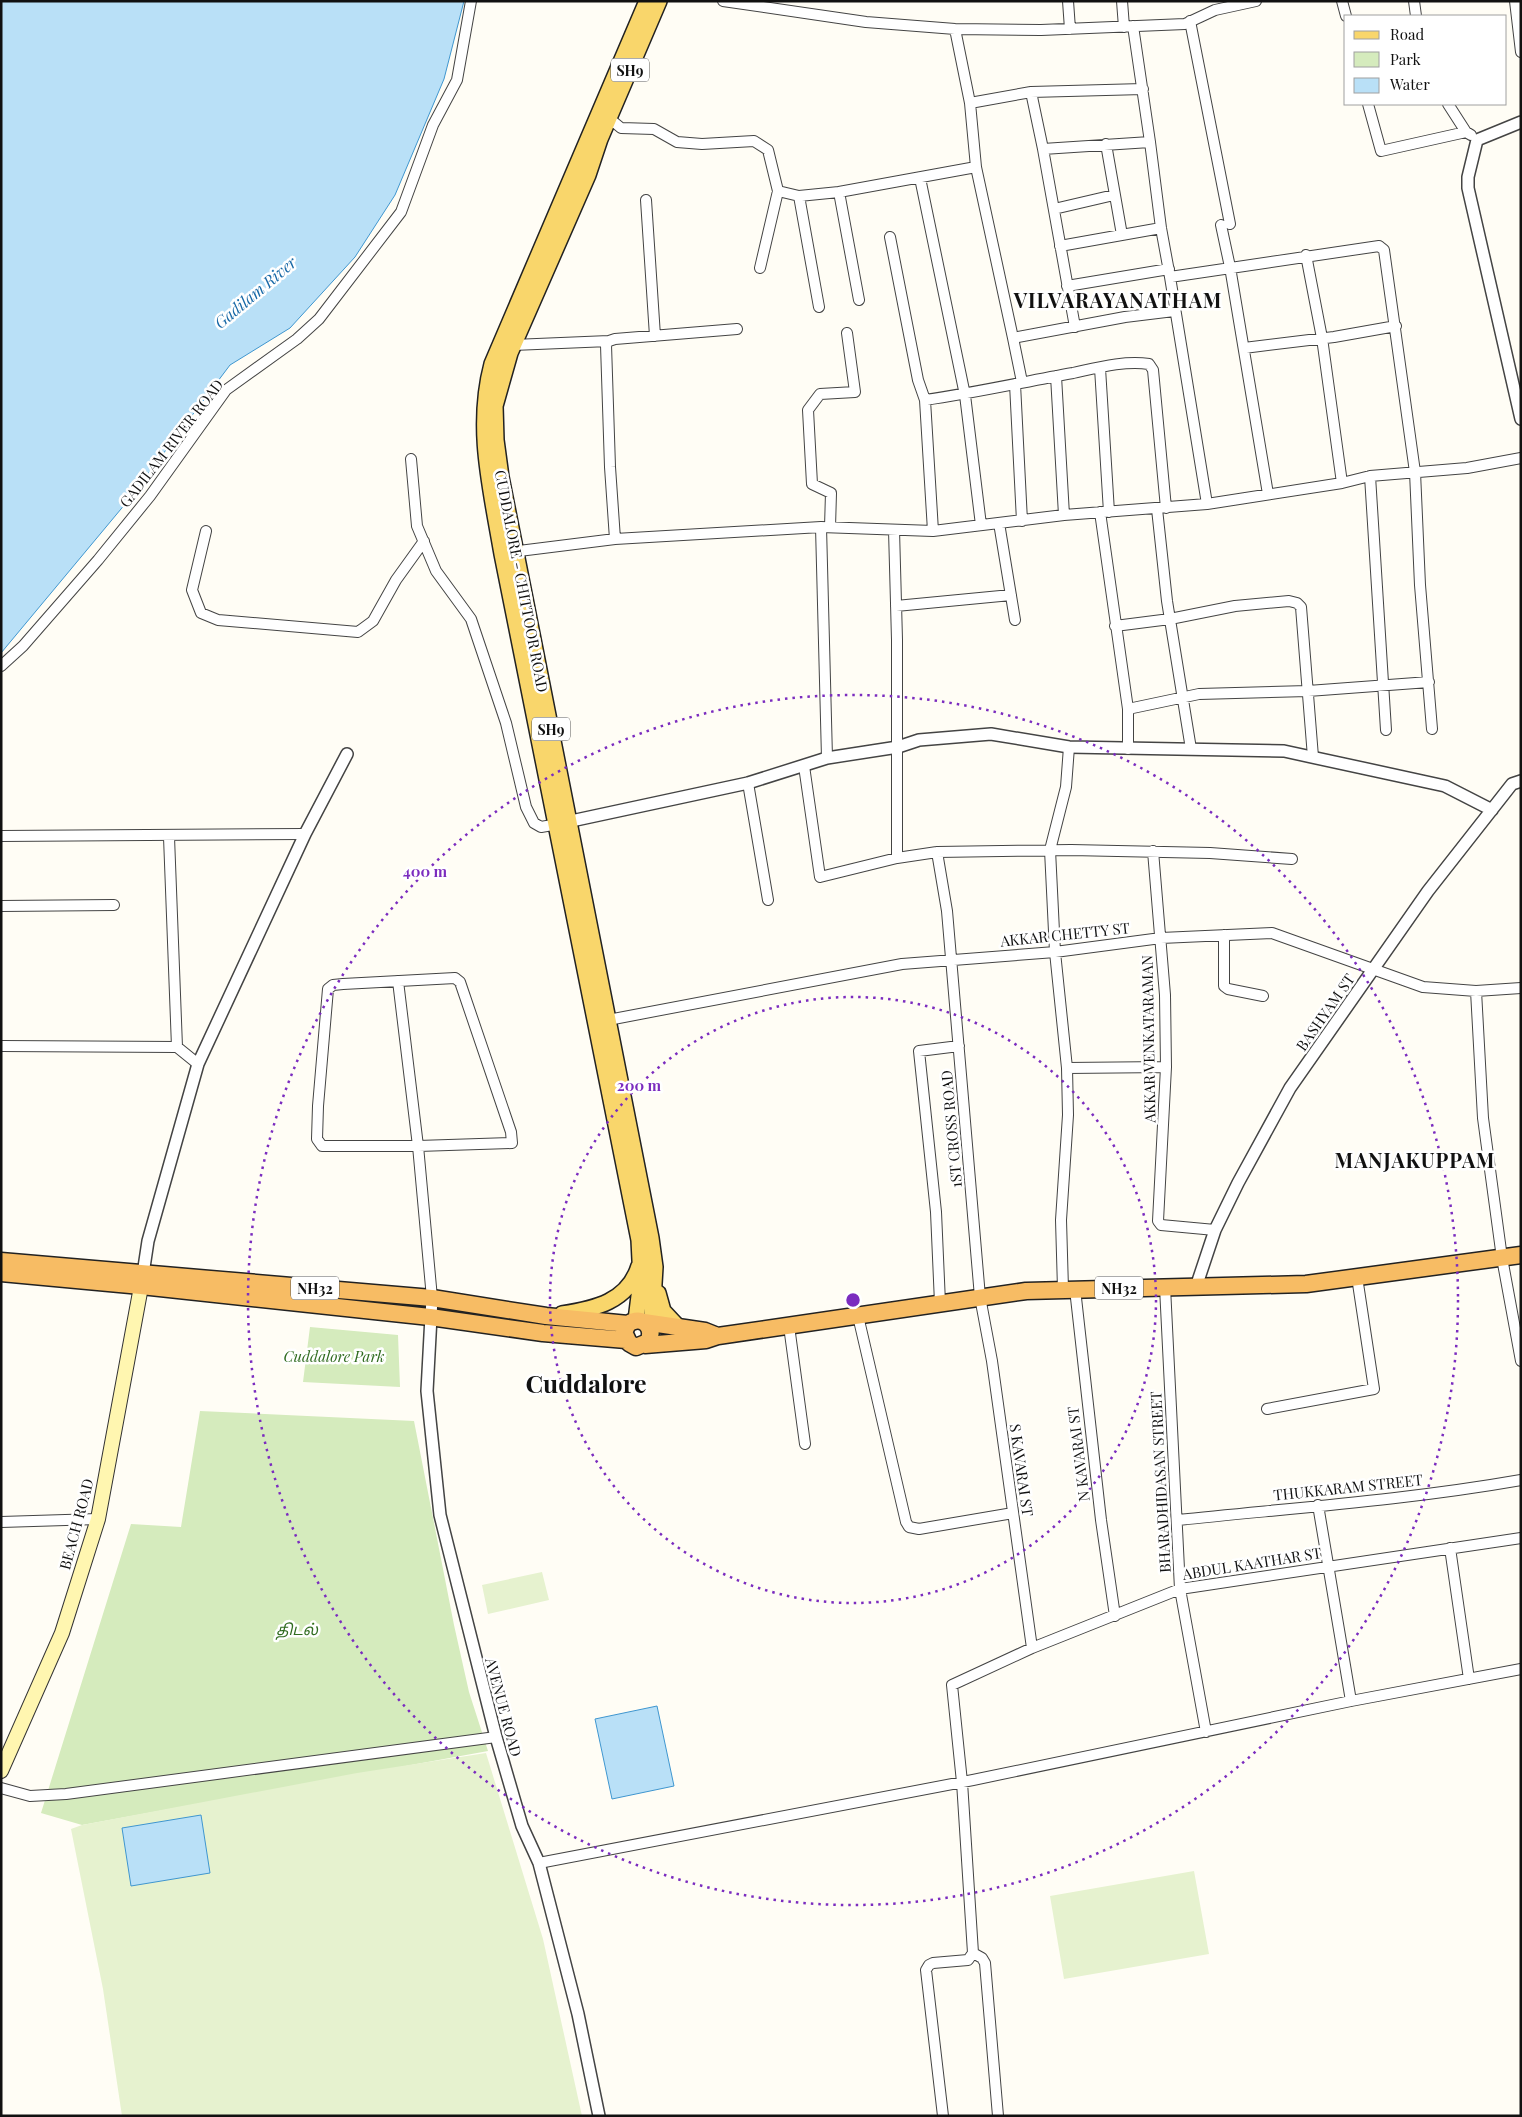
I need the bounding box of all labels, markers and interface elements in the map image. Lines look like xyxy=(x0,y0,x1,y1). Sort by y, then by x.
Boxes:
legend xyxy=(1344,15,1507,105)
text: Road xyxy=(1390,24,1424,44)
text: Park xyxy=(1390,49,1422,69)
road number: SH9 xyxy=(611,58,649,82)
text: Water xyxy=(1389,74,1430,94)
water label: Gadilam River xyxy=(210,251,301,332)
district label: VILVARAYANATHAM xyxy=(1013,286,1222,313)
street label: GADILAM RIVER ROAD xyxy=(115,375,227,511)
street label: CUDDALORE - CHITTOOR ROAD xyxy=(491,468,553,694)
road number: SH9 xyxy=(532,718,570,741)
text: 400 m xyxy=(403,861,448,881)
street label: AKKAR CHETTY ST xyxy=(998,917,1131,951)
street label: AKKAR VENKATARAMAN xyxy=(1137,955,1159,1124)
street label: BASHYAM ST xyxy=(1291,970,1359,1054)
street label: 1ST CROSS ROAD xyxy=(936,1069,966,1189)
text: 200 m xyxy=(617,1075,662,1095)
district label: MANJAKUPPAM xyxy=(1335,1146,1495,1173)
road number: NH32 xyxy=(291,1276,339,1300)
road number: NH32 xyxy=(1095,1276,1143,1300)
centre of rings xyxy=(844,1291,862,1309)
park label: Cuddalore Park xyxy=(283,1346,385,1366)
district label: Cuddalore xyxy=(525,1366,647,1399)
street label: BHARADHIDASAN STREET xyxy=(1145,1391,1175,1573)
street label: N KAVARAI ST xyxy=(1062,1405,1094,1503)
street label: S KAVARAI ST xyxy=(1006,1423,1038,1517)
street label: THUKKARAM STREET xyxy=(1272,1469,1424,1505)
street label: BEACH ROAD xyxy=(54,1476,98,1572)
street label: ABDUL KAATHAR ST xyxy=(1180,1542,1323,1584)
park label: திடல் xyxy=(275,1619,319,1640)
street label: AVENUE ROAD xyxy=(481,1654,527,1759)

